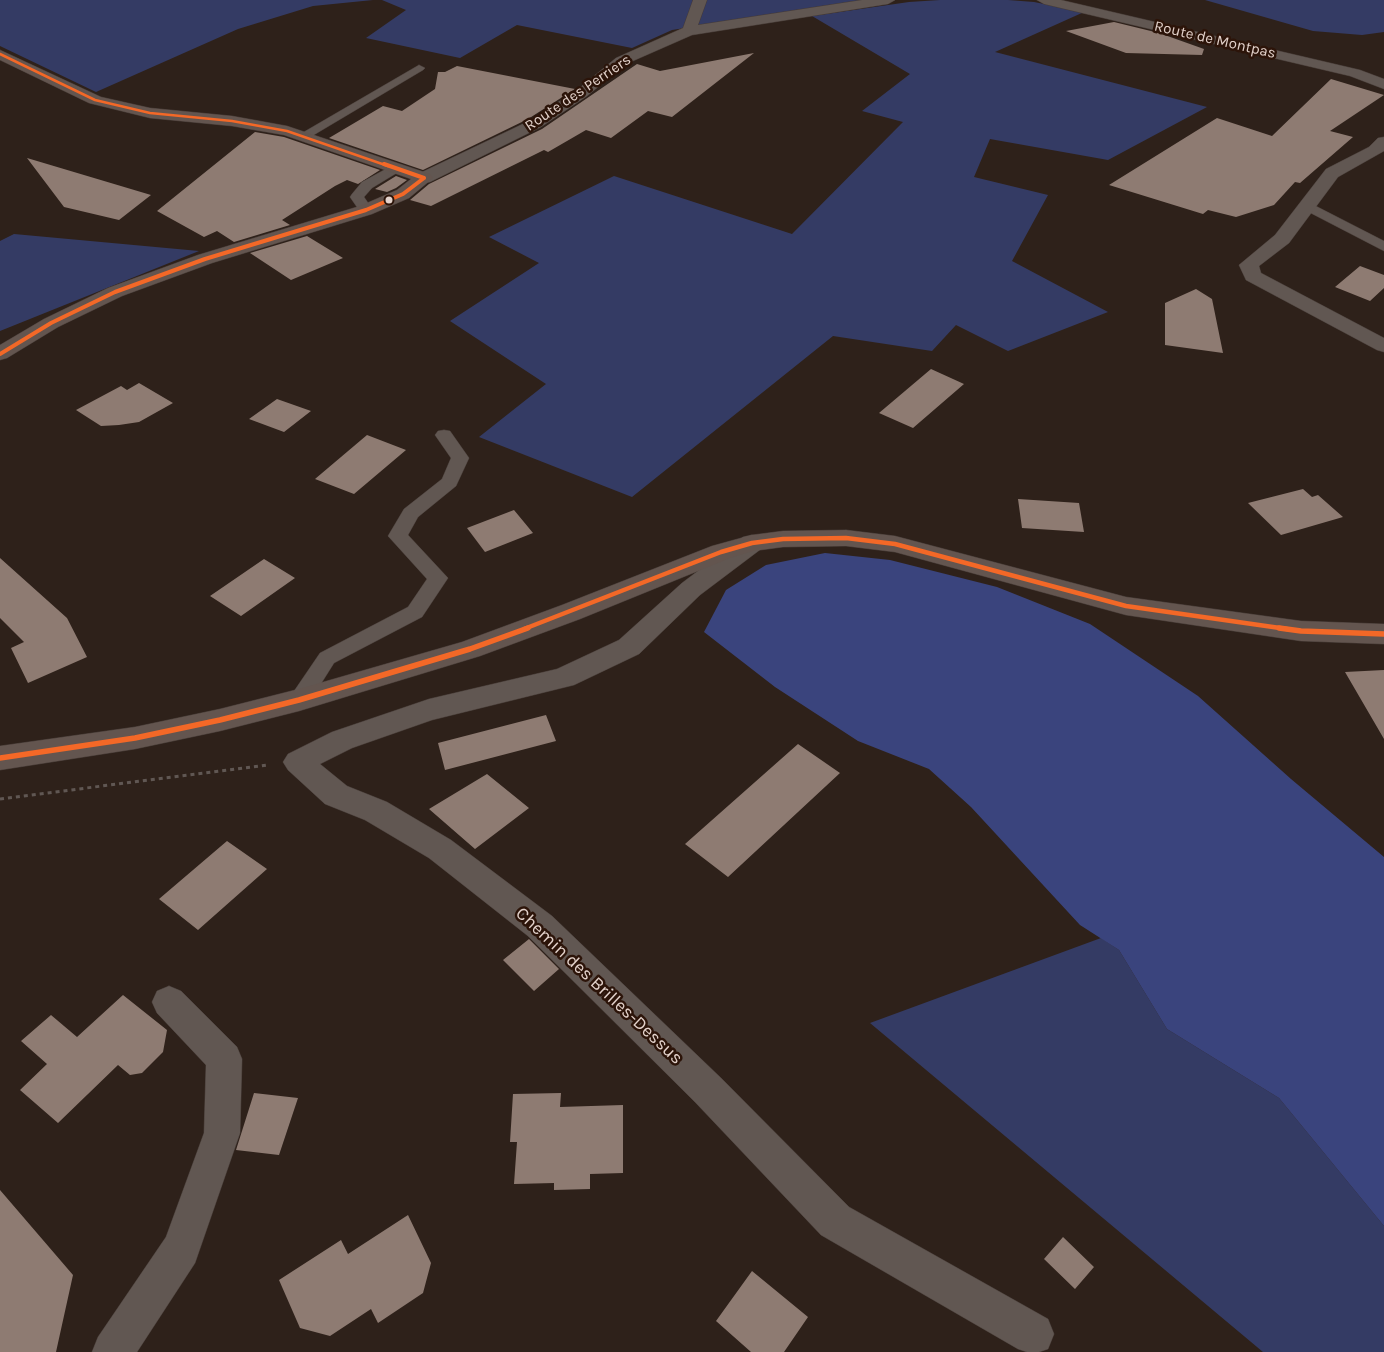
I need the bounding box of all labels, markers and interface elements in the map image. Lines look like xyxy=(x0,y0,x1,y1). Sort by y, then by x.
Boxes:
street label: Route de Montpas xyxy=(1153,17,1277,63)
street label: Route des Perriers xyxy=(522,51,634,135)
unlabelled marker xyxy=(384,195,394,205)
street label: Chemin des Brilles-Dessus xyxy=(511,903,687,1069)

